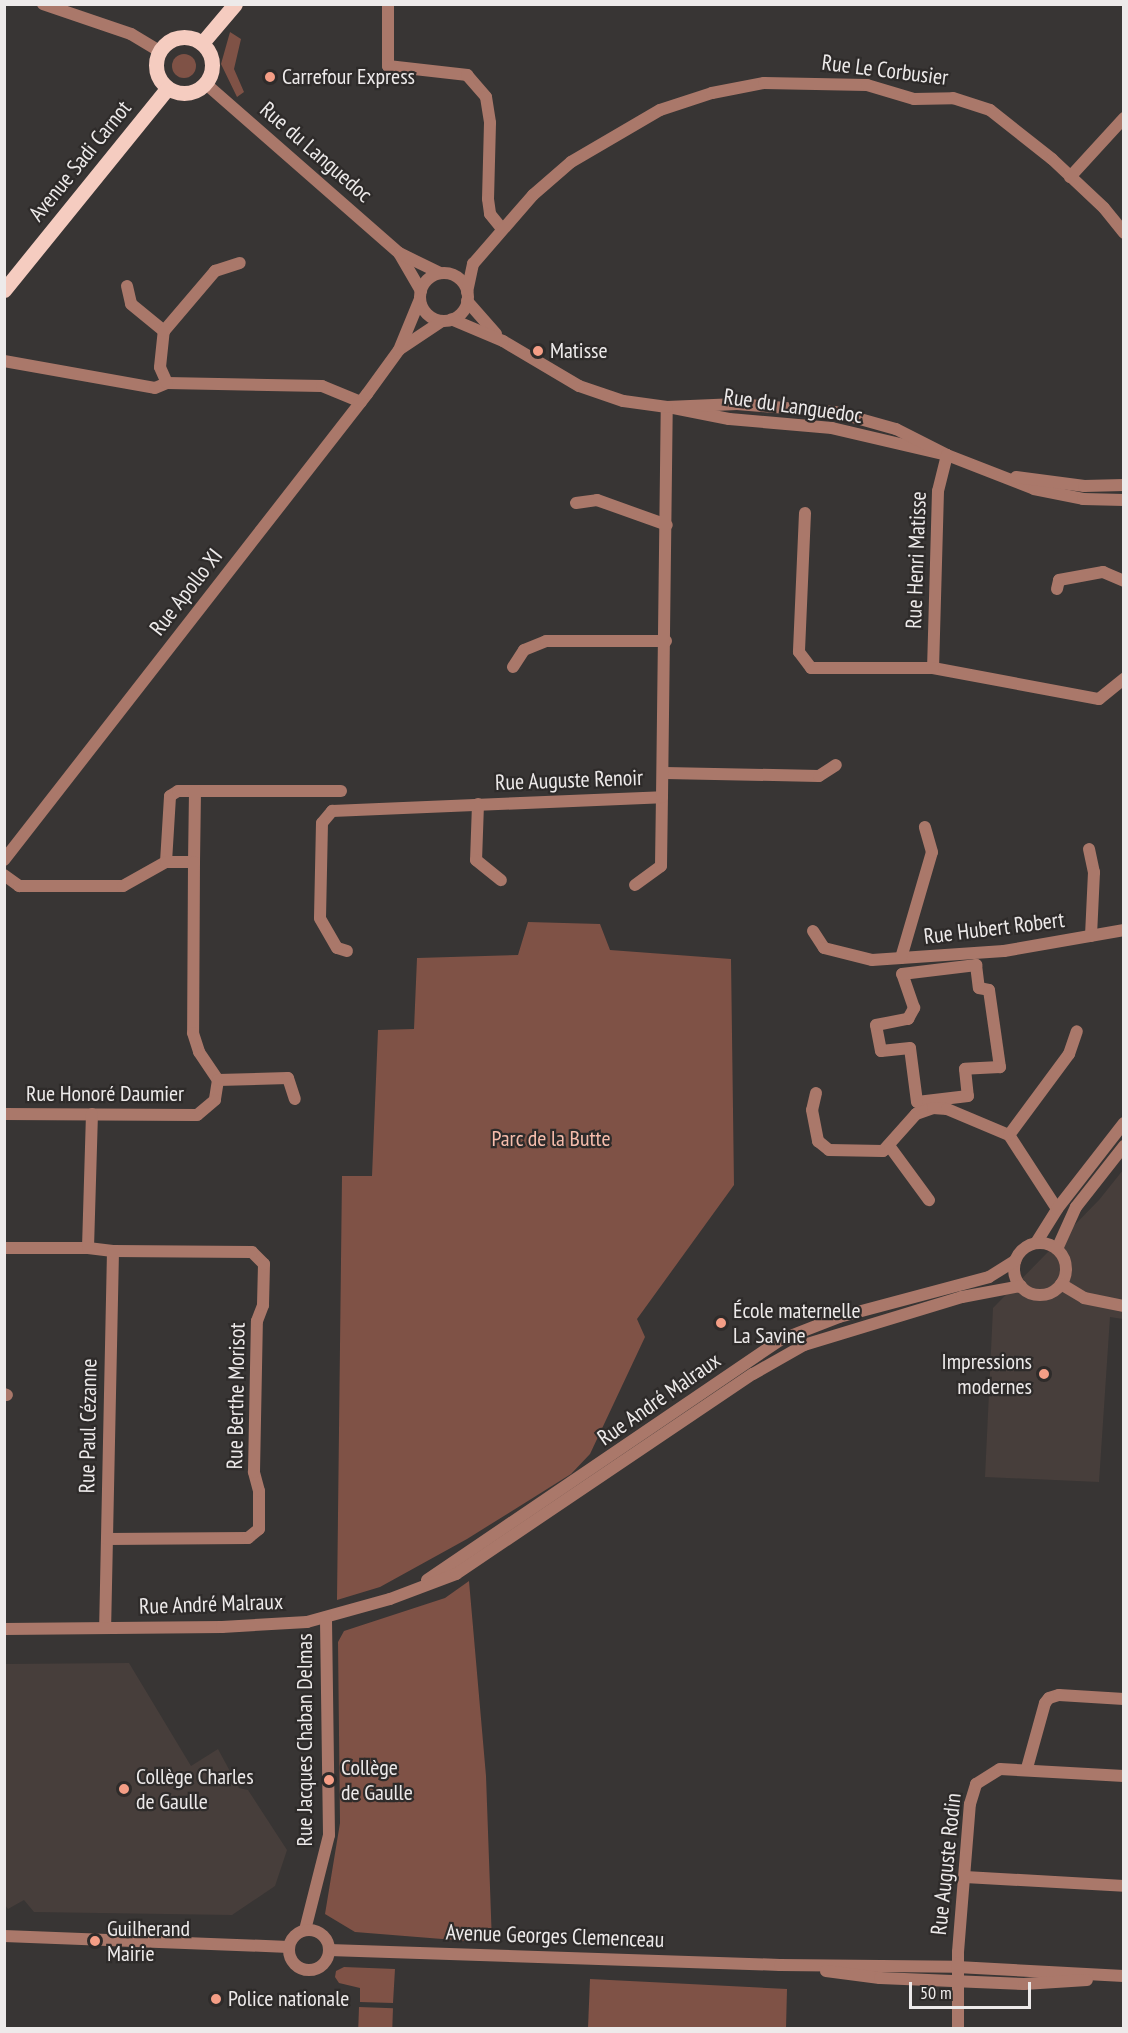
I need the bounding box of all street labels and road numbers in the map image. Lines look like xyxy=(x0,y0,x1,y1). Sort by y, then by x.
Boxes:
street label: Rue Le Corbusier xyxy=(820,49,950,91)
street label: Avenue Sadi Carnot xyxy=(23,95,137,227)
street label: Rue du Languedoc xyxy=(255,96,377,208)
street label: Rue du Languedoc xyxy=(722,383,864,429)
street label: Rue Henri Matisse xyxy=(900,491,932,629)
street label: Rue Apollo XI xyxy=(144,543,228,641)
street label: Rue Auguste Renoir xyxy=(494,764,644,796)
street label: Rue Hubert Robert xyxy=(922,906,1066,950)
street label: Rue Honoré Daumier xyxy=(26,1081,184,1107)
street label: Rue Berthe Morisot xyxy=(222,1322,250,1470)
street label: Rue André Malraux xyxy=(592,1347,726,1451)
street label: Rue Paul Cézanne xyxy=(74,1358,102,1494)
street label: Rue André Malraux xyxy=(138,1588,284,1620)
street label: Rue Jacques Chaban Delmas xyxy=(292,1633,318,1847)
street label: Rue Auguste Rodin xyxy=(925,1791,967,1937)
street label: Avenue Georges Clemenceau xyxy=(445,1919,665,1953)

